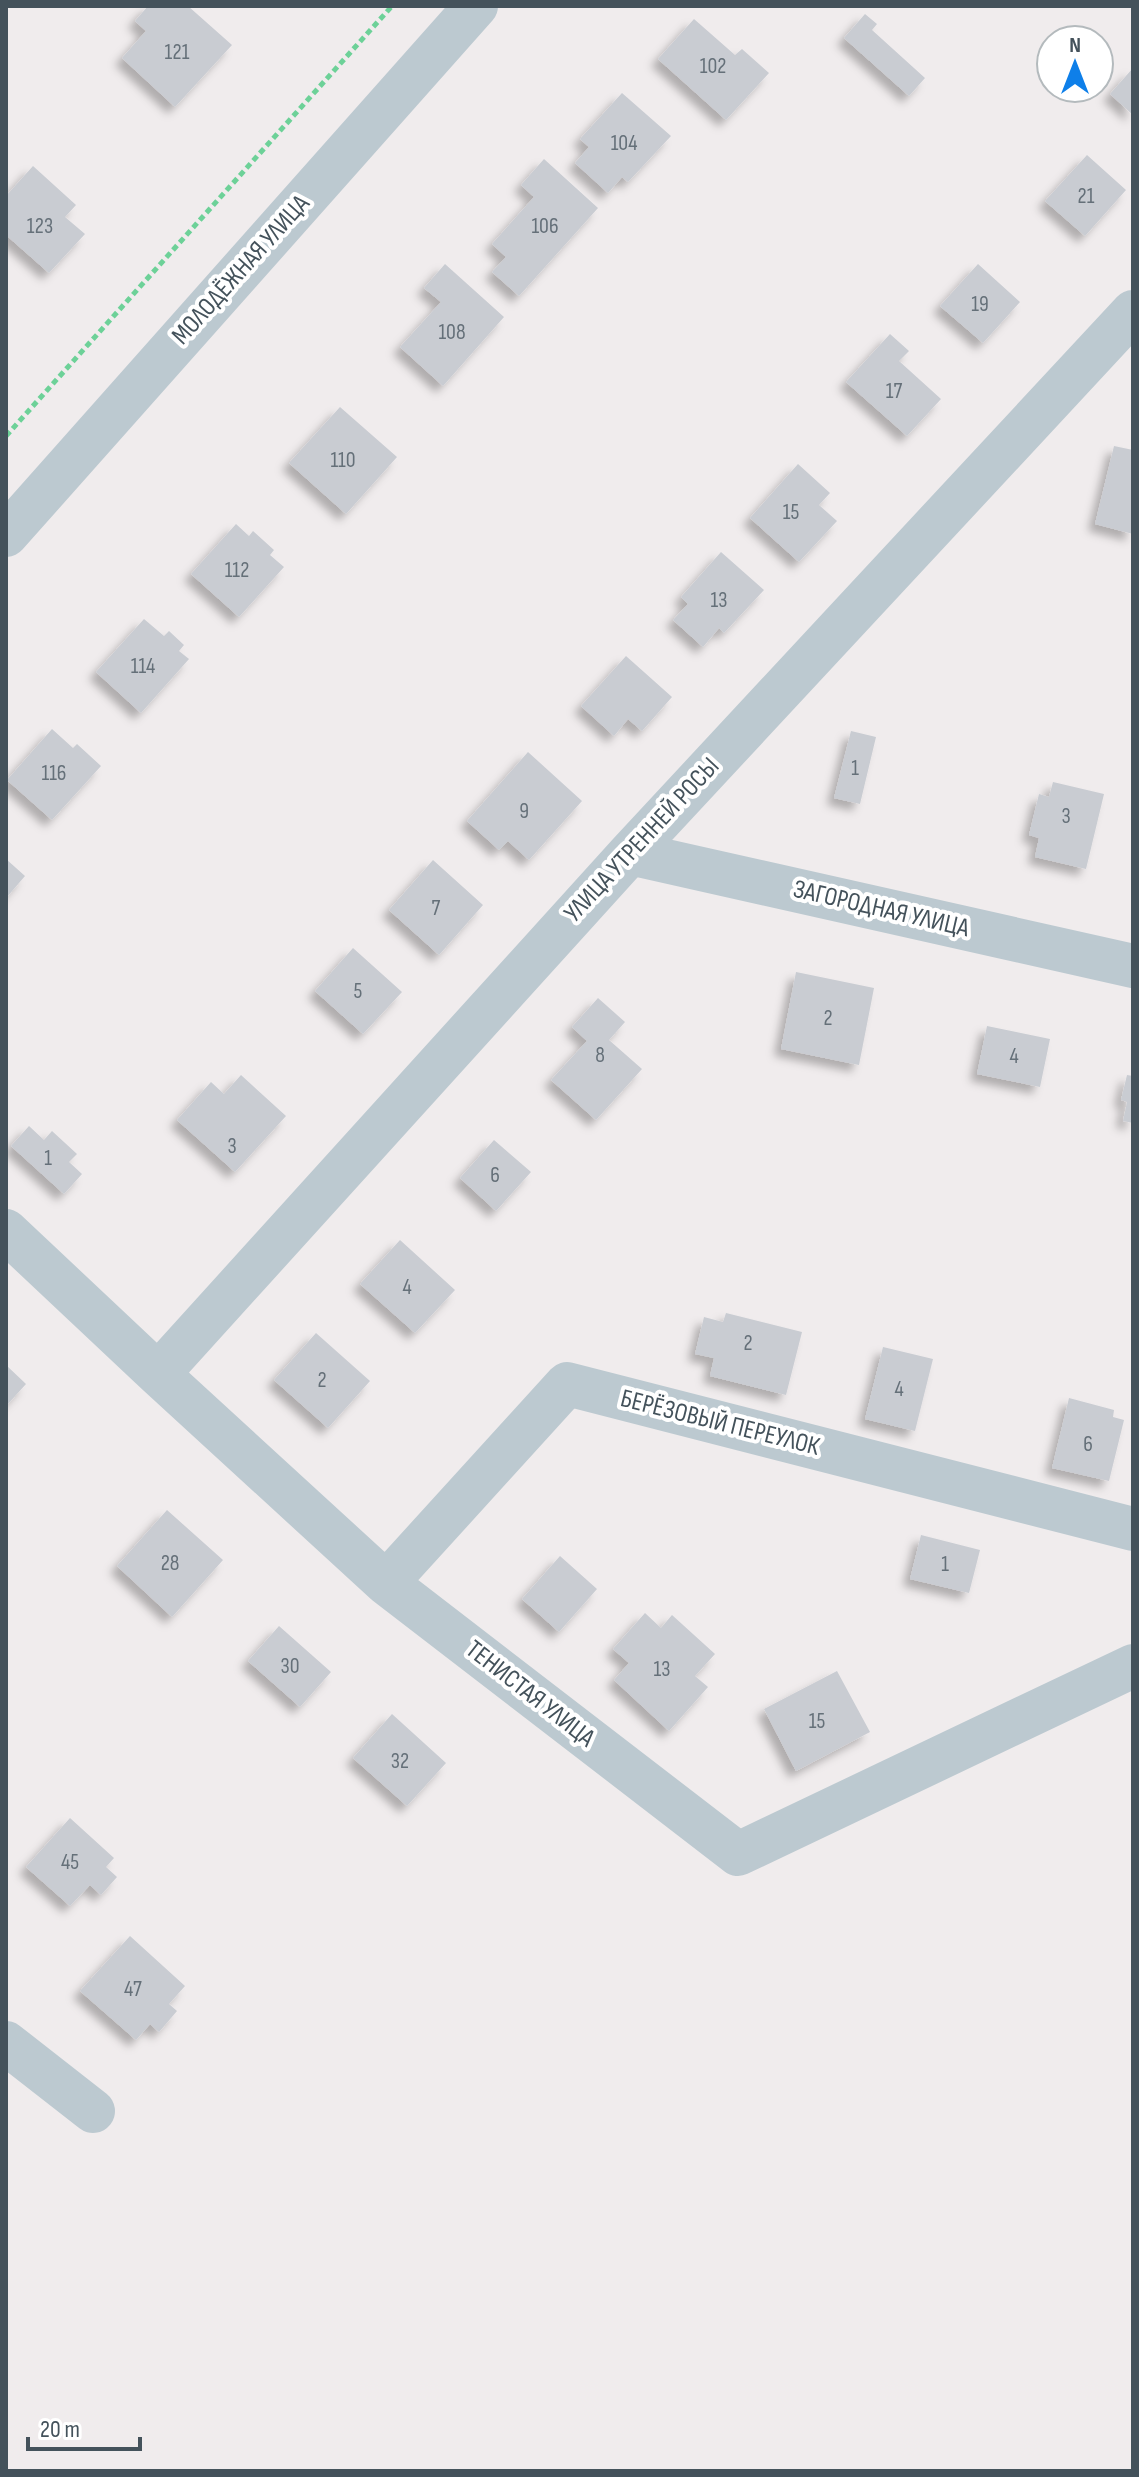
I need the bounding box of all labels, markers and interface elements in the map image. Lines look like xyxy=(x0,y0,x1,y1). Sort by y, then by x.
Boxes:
north arrow xyxy=(1035,24,1115,104)
text: N xyxy=(1069,32,1081,59)
house number: 121 xyxy=(165,39,190,66)
house number: 102 xyxy=(700,53,726,80)
house number: 104 xyxy=(611,130,637,157)
house number: 21 xyxy=(1078,183,1095,210)
street label: МОЛОДЁЖНАЯ УЛИЦА xyxy=(166,188,317,351)
house number: 123 xyxy=(27,213,53,240)
house number: 106 xyxy=(531,213,559,240)
house number: 19 xyxy=(971,291,989,318)
house number: 108 xyxy=(438,319,466,346)
house number: 17 xyxy=(886,378,902,405)
house number: 110 xyxy=(330,447,356,474)
house number: 15 xyxy=(783,499,799,526)
house number: 112 xyxy=(225,557,249,584)
house number: 13 xyxy=(711,587,727,614)
house number: 114 xyxy=(131,653,155,680)
street label: УЛИЦА УТРЕННЕЙ РОСЫ xyxy=(558,751,726,929)
house number: 1 xyxy=(851,755,859,782)
house number: 116 xyxy=(41,760,67,787)
house number: 9 xyxy=(519,798,529,825)
house number: 3 xyxy=(1061,803,1071,830)
street label: ЗАГОРОДНАЯ УЛИЦА xyxy=(790,874,973,944)
house number: 7 xyxy=(432,895,441,922)
house number: 5 xyxy=(354,978,363,1005)
house number: 2 xyxy=(823,1005,833,1032)
house number: 8 xyxy=(595,1042,605,1069)
house number: 4 xyxy=(1009,1043,1019,1070)
house number: 3 xyxy=(227,1133,237,1160)
house number: 1 xyxy=(44,1145,52,1172)
house number: 6 xyxy=(490,1162,500,1189)
house number: 4 xyxy=(402,1274,412,1301)
house number: 2 xyxy=(743,1330,753,1357)
house number: 2 xyxy=(317,1367,327,1394)
house number: 4 xyxy=(894,1376,904,1403)
street label: БЕРЁЗОВЫЙ ПЕРЕУЛОК xyxy=(617,1383,823,1463)
house number: 6 xyxy=(1083,1431,1093,1458)
house number: 28 xyxy=(161,1550,179,1577)
house number: 1 xyxy=(941,1551,949,1578)
street label: ТЕНИСТАЯ УЛИЦА xyxy=(459,1634,601,1755)
house number: 30 xyxy=(280,1653,300,1680)
house number: 13 xyxy=(654,1656,670,1683)
house number: 15 xyxy=(809,1708,825,1735)
house number: 32 xyxy=(391,1748,409,1775)
house number: 45 xyxy=(61,1849,79,1876)
house number: 47 xyxy=(124,1976,142,2003)
scale bar xyxy=(28,2401,140,2451)
text: 20 m xyxy=(40,2415,80,2444)

